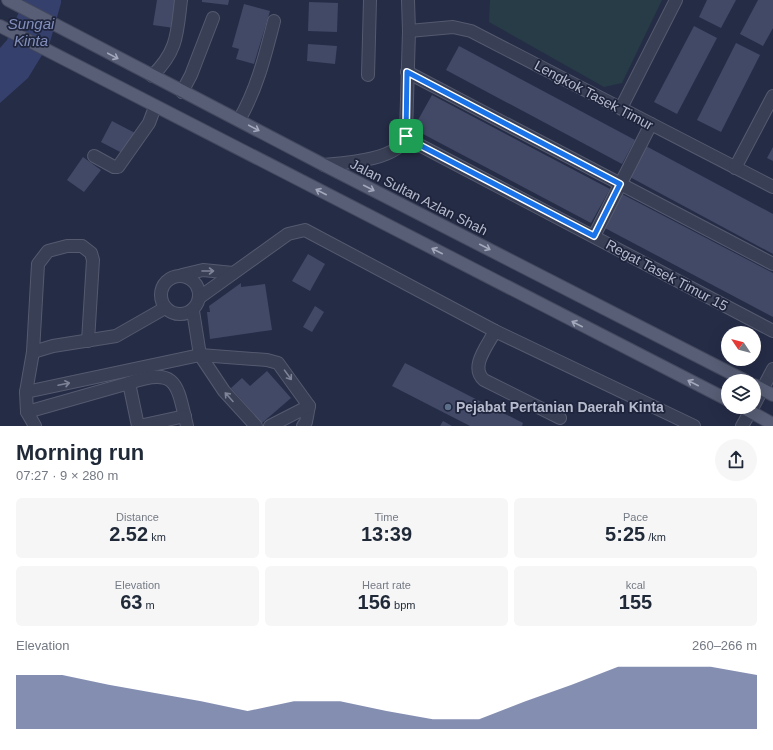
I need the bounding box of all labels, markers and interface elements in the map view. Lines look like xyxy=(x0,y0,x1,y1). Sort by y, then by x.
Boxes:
water label: Sungai Kinta xyxy=(8,15,55,49)
one-way arrow xyxy=(107,52,119,60)
street label: Lengkok Tasek Timur xyxy=(532,57,656,133)
pin xyxy=(389,119,423,153)
one-way arrow xyxy=(248,125,260,132)
icon: arrive xyxy=(395,125,417,147)
street label: Jalan Sultan Azlan Shah xyxy=(348,155,490,239)
one-way arrow xyxy=(363,185,375,192)
one-way arrow xyxy=(315,188,327,195)
street label: Regat Tasek Timur 15 xyxy=(603,236,731,314)
one-way arrow xyxy=(479,244,491,251)
one-way arrow xyxy=(431,247,443,255)
one-way arrow xyxy=(201,267,214,275)
one-way arrow xyxy=(572,320,584,327)
north arrow xyxy=(721,326,761,366)
map controls xyxy=(721,326,761,414)
one-way arrow xyxy=(284,370,292,381)
button: layers xyxy=(721,374,761,414)
one-way arrow xyxy=(687,378,699,386)
one-way arrow xyxy=(58,379,71,387)
one-way arrow xyxy=(225,392,234,402)
place label: Pejabat Pertanian Daerah Kinta xyxy=(456,399,664,415)
marker: Pejabat Pertanian Daerah Kinta xyxy=(443,402,453,412)
button: share xyxy=(715,439,757,481)
text: Morning run xyxy=(16,440,144,465)
text: 07:27 · 9 × 280 m xyxy=(16,468,118,483)
text: Distance xyxy=(116,511,159,523)
text: Time xyxy=(374,511,399,523)
text: Pace xyxy=(623,511,648,523)
text: 2.52 xyxy=(109,523,148,545)
text: 13:39 xyxy=(361,523,412,545)
text: 5:25 xyxy=(605,523,645,545)
text: km xyxy=(148,531,166,543)
text: /km xyxy=(645,531,666,543)
text: Elevation xyxy=(115,579,160,591)
text: Heart rate xyxy=(362,579,411,591)
text: kcal xyxy=(626,579,645,591)
text: 63 xyxy=(120,591,143,613)
text: 156 xyxy=(358,591,391,613)
text: 155 xyxy=(619,591,652,613)
text: m xyxy=(143,599,155,611)
text: bpm xyxy=(391,599,415,611)
text: Elevation xyxy=(16,638,69,653)
text: 260–266 m xyxy=(692,638,757,653)

